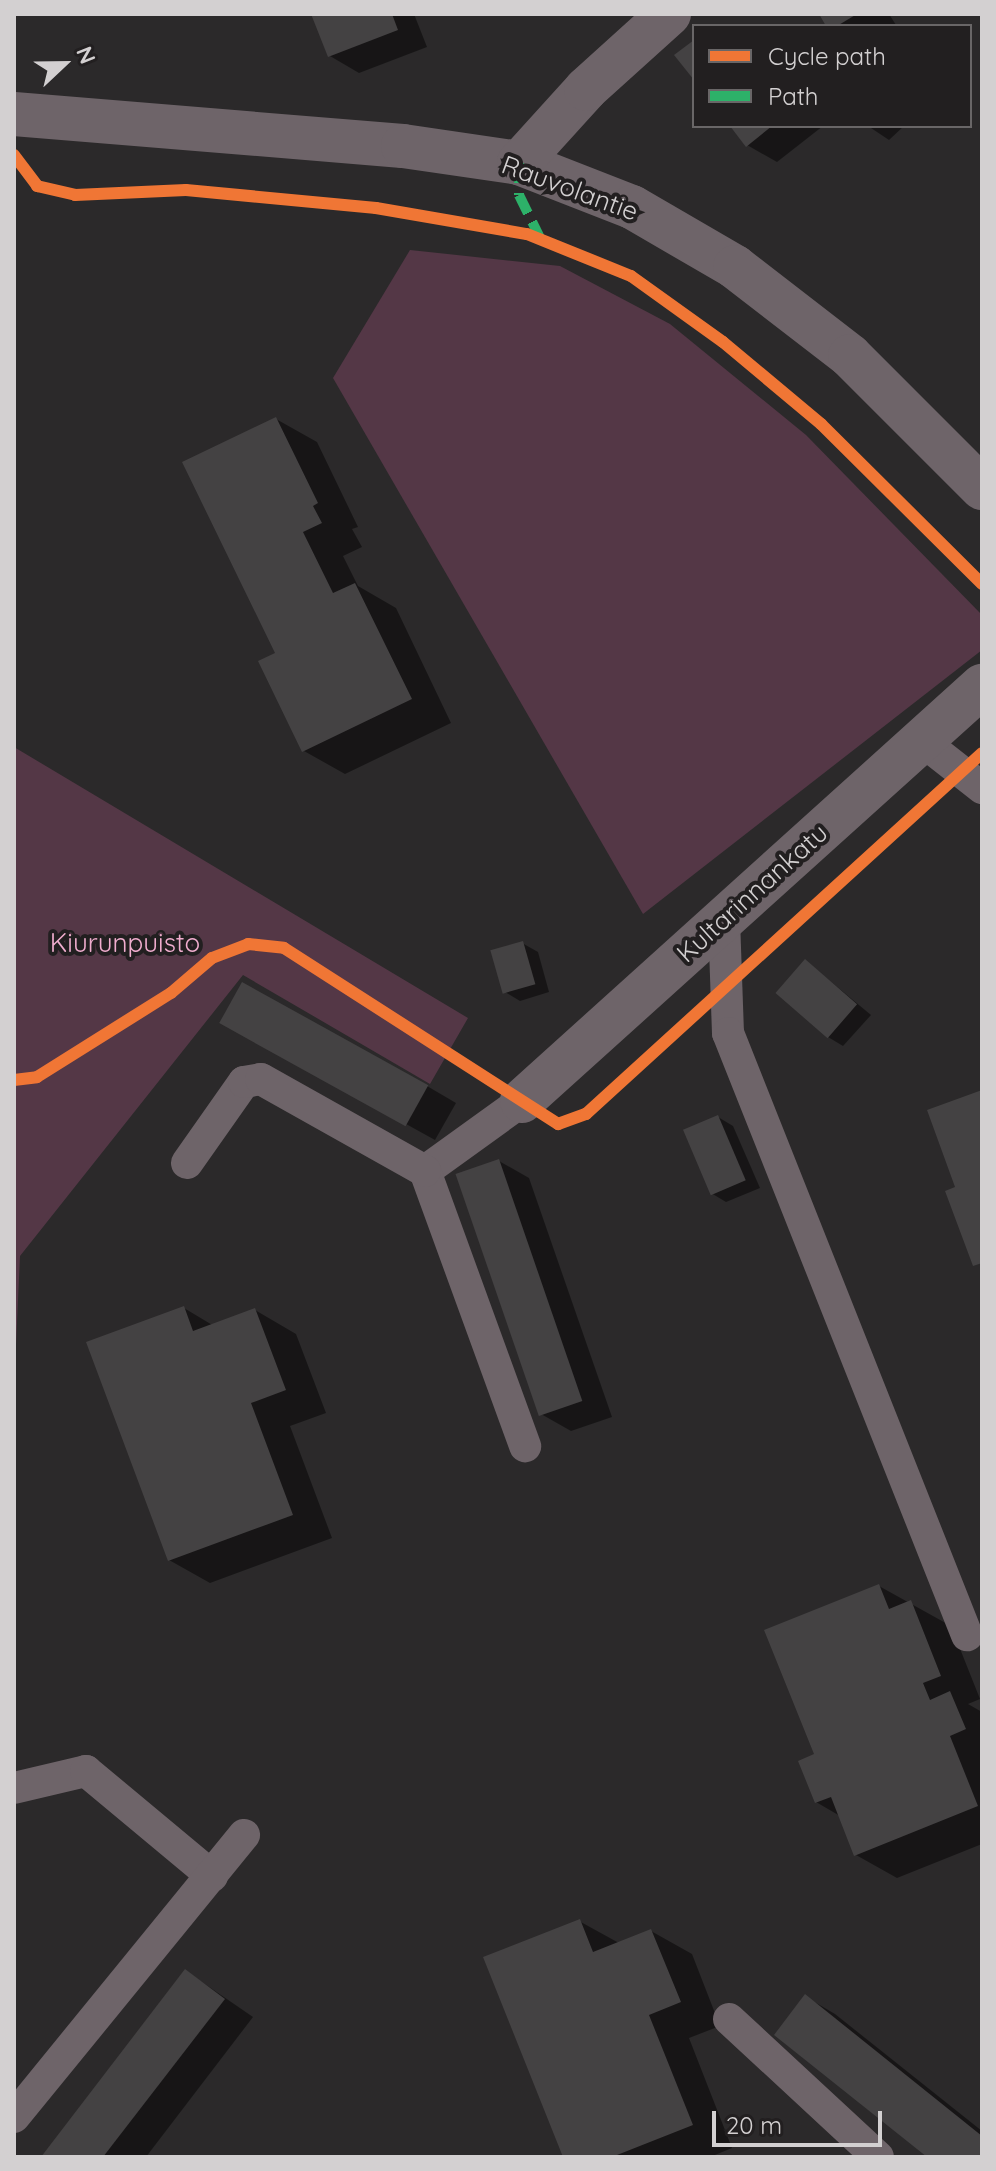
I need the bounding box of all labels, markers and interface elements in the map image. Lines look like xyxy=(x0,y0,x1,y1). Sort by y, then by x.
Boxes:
north arrow xyxy=(24,24,104,104)
legend xyxy=(692,24,972,128)
text: Cycle path xyxy=(768,41,886,71)
text: N xyxy=(70,42,102,68)
text: Path xyxy=(768,81,819,111)
street label: Rauvolantie xyxy=(497,149,643,227)
street label: Kultarinnankatu xyxy=(670,817,834,969)
park label: Kiurunpuisto xyxy=(50,927,200,959)
scale bar xyxy=(716,2095,886,2145)
text: 20 m xyxy=(726,2110,782,2140)

